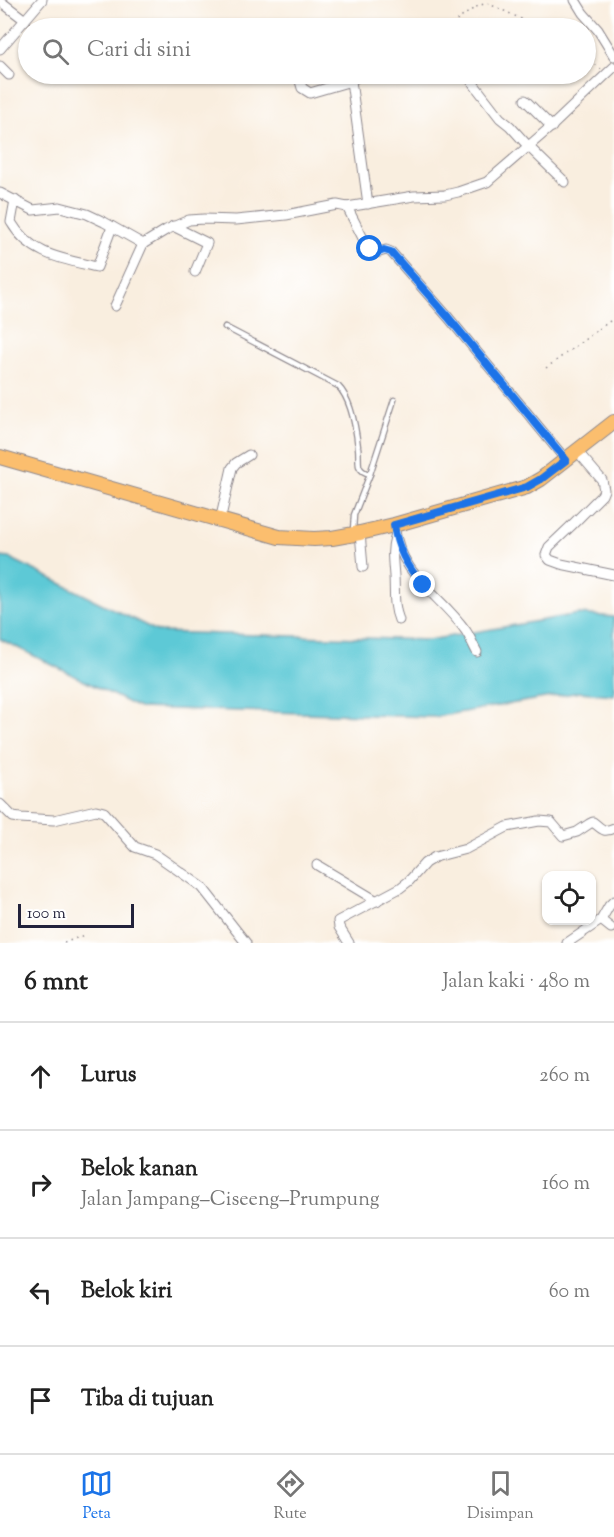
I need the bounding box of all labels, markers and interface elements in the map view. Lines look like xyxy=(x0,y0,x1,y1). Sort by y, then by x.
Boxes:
search box xyxy=(18,18,596,84)
icon: search xyxy=(39,35,72,68)
text: Cari di sini xyxy=(87,35,191,67)
route start xyxy=(356,235,382,261)
route end xyxy=(409,571,435,597)
map controls xyxy=(542,871,596,925)
button: locate xyxy=(542,871,596,925)
scale bar xyxy=(18,901,134,929)
text: 100 m xyxy=(27,903,66,926)
text: 6 mnt xyxy=(24,964,88,1001)
text: Jalan kaki · 480 m xyxy=(442,968,590,997)
icon: ahead xyxy=(24,1060,57,1093)
text: Lurus xyxy=(81,1060,137,1092)
text: 260 m xyxy=(539,1062,590,1091)
text: Belok kanan xyxy=(81,1154,198,1186)
icon: right xyxy=(24,1168,57,1201)
text: 160 m xyxy=(542,1170,590,1199)
text: Jalan Jampang–Ciseeng–Prumpung xyxy=(81,1186,380,1215)
icon: left xyxy=(24,1276,57,1309)
text: Belok kiri xyxy=(81,1276,172,1308)
text: 60 m xyxy=(549,1278,590,1307)
icon: arrive xyxy=(24,1384,57,1417)
text: Tiba di tujuan xyxy=(81,1384,214,1416)
tab: Peta xyxy=(80,1467,113,1526)
tab: Rute xyxy=(273,1467,307,1526)
tab: Disimpan xyxy=(467,1467,534,1526)

